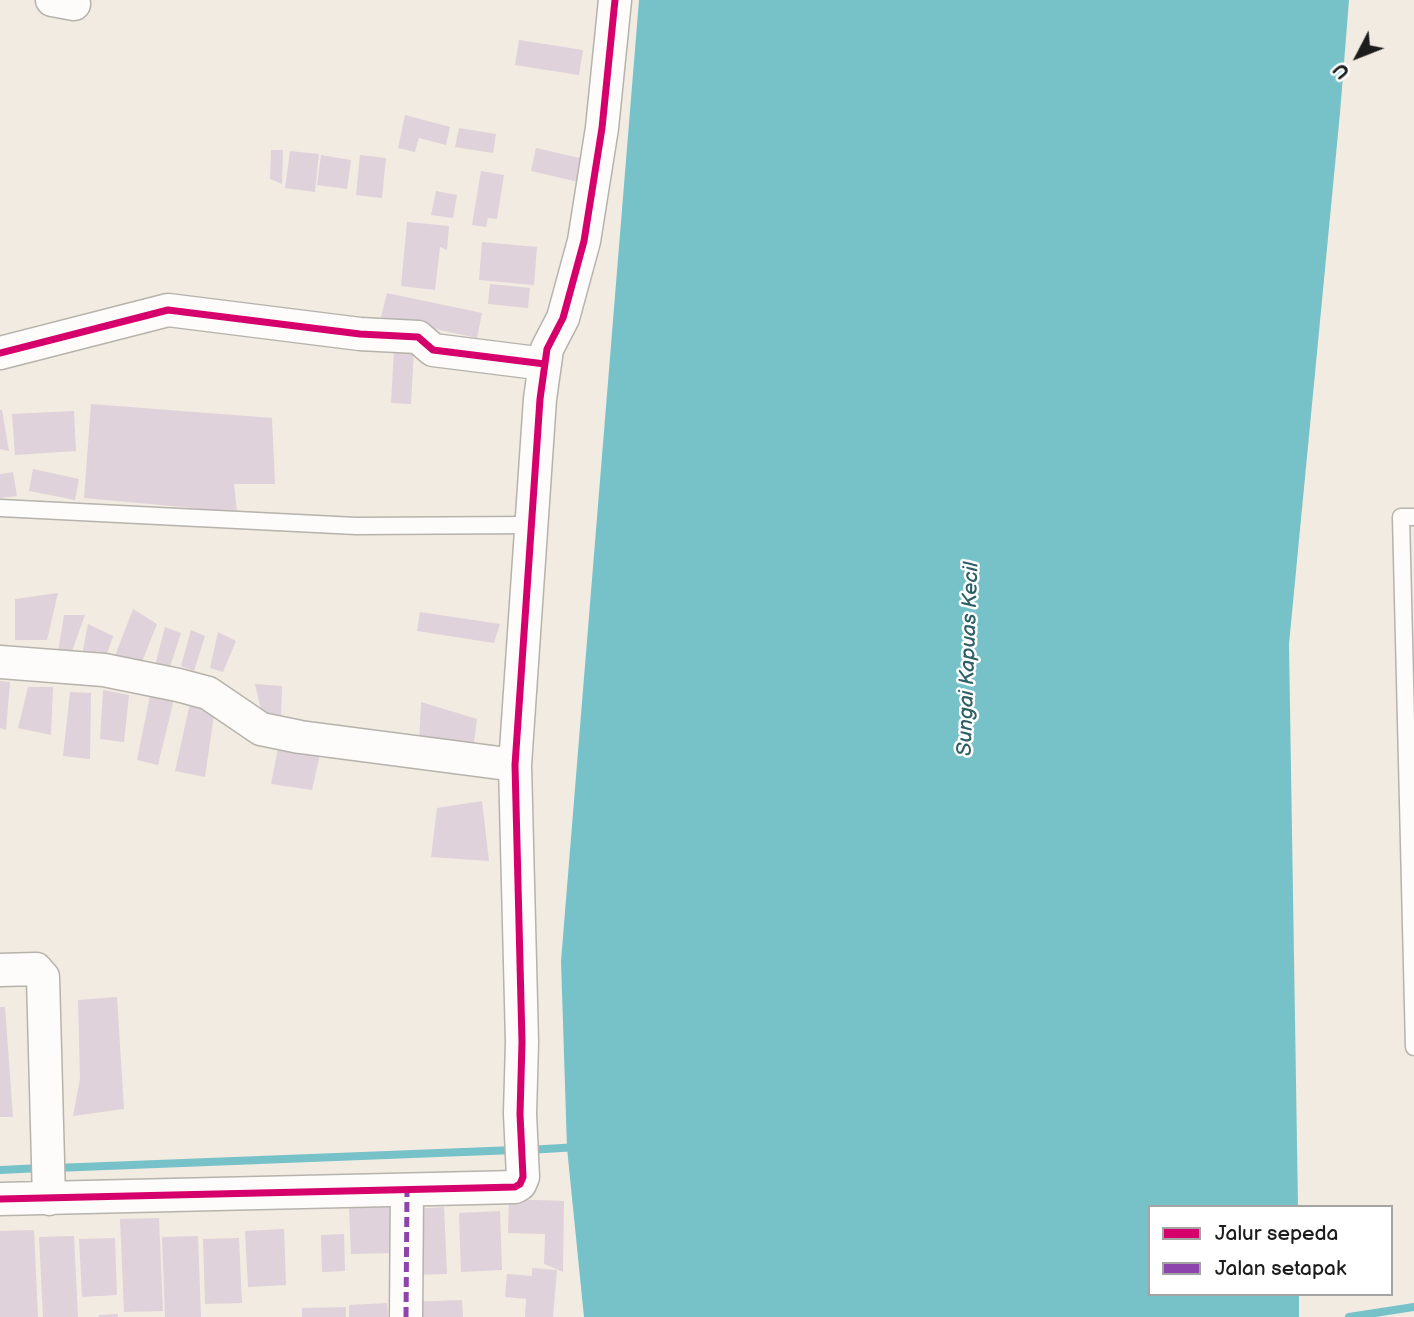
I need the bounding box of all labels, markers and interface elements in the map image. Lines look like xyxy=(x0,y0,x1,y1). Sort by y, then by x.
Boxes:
north arrow xyxy=(1323,21,1393,91)
text: U xyxy=(1329,58,1355,83)
water label: Sungai Kapuas Kecil xyxy=(953,562,985,756)
legend xyxy=(1148,1205,1393,1296)
text: Jalur sepeda xyxy=(1215,1221,1338,1246)
text: Jalan setapak xyxy=(1215,1256,1346,1281)

